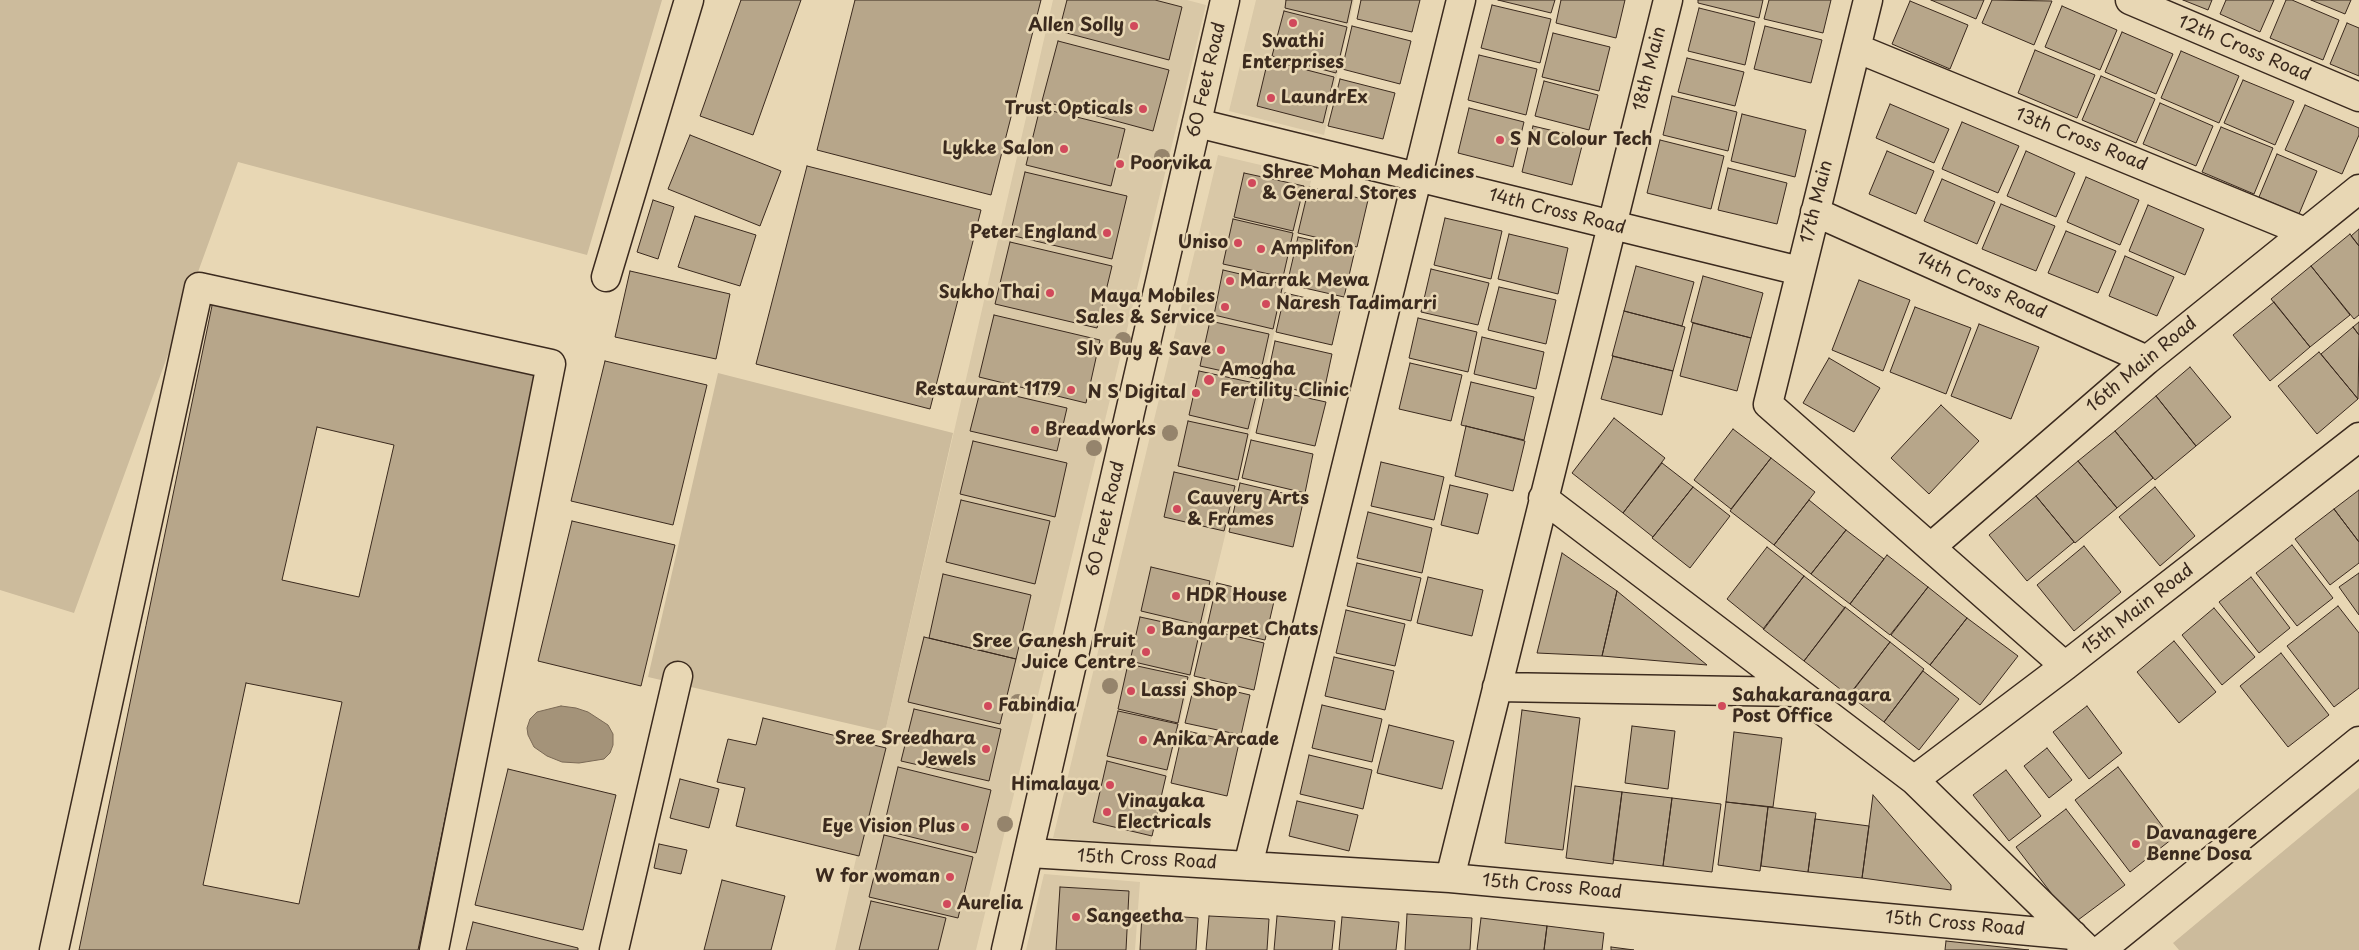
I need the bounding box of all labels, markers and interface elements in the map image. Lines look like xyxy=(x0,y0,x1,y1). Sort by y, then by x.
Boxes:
street label: 12th Cross Road xyxy=(2175,11,2313,87)
place label: Allen Solly xyxy=(1028,15,1124,37)
marker: Swathi Enterprises xyxy=(1287,17,1299,29)
marker: Allen Solly xyxy=(1128,20,1140,32)
street label: 60 Feet Road xyxy=(1183,20,1231,140)
street label: 18th Main xyxy=(1629,24,1671,114)
place label: Swathi Enterprises xyxy=(1242,31,1344,74)
place label: LaundrEx xyxy=(1281,87,1367,109)
marker: LaundrEx xyxy=(1265,92,1277,104)
place label: Trust Opticals xyxy=(1005,98,1133,120)
marker: Trust Opticals xyxy=(1137,103,1149,115)
street label: 13th Cross Road xyxy=(2012,104,2150,176)
place label: S N Colour Tech xyxy=(1510,129,1652,151)
marker: S N Colour Tech xyxy=(1494,134,1506,146)
place label: Lykke Salon xyxy=(942,138,1054,160)
marker: Lykke Salon xyxy=(1058,143,1070,155)
place label: Poorvika xyxy=(1130,153,1212,175)
marker: Poorvika xyxy=(1114,158,1126,170)
street label: 17th Main xyxy=(1796,158,1838,246)
place label: Shree Mohan Medicines & General Stores xyxy=(1262,162,1474,204)
marker: Shree Mohan Medicines & General Stores xyxy=(1246,177,1258,189)
street label: 14th Cross Road xyxy=(1486,185,1628,239)
place label: Peter England xyxy=(970,222,1097,244)
marker: Peter England xyxy=(1101,227,1113,239)
place label: Uniso xyxy=(1178,232,1228,254)
marker: Uniso xyxy=(1232,237,1244,249)
place label: Amplifon xyxy=(1271,238,1354,260)
marker: Amplifon xyxy=(1255,243,1267,255)
street label: 14th Cross Road xyxy=(1913,248,2049,324)
place label: Marrak Mewa xyxy=(1240,270,1369,292)
marker: Marrak Mewa xyxy=(1224,275,1236,287)
place label: Sukho Thai xyxy=(939,282,1040,304)
place label: Maya Mobiles Sales & Service xyxy=(1076,286,1215,328)
marker: Sukho Thai xyxy=(1044,287,1056,299)
place label: Naresh Tadimarri xyxy=(1276,293,1437,315)
marker: Naresh Tadimarri xyxy=(1260,298,1272,310)
marker: Maya Mobiles Sales & Service xyxy=(1219,301,1231,313)
street label: 16th Main Road xyxy=(2082,313,2202,417)
place label: Slv Buy & Save xyxy=(1077,339,1211,361)
marker: Slv Buy & Save xyxy=(1215,344,1227,356)
place label: Amogha Fertility Clinic xyxy=(1220,359,1349,402)
marker: Amogha Fertility Clinic xyxy=(1202,373,1216,387)
place label: Restaurant 1179 xyxy=(915,379,1061,401)
place label: N S Digital xyxy=(1087,382,1186,404)
marker: Restaurant 1179 xyxy=(1065,384,1077,396)
marker: N S Digital xyxy=(1190,387,1202,399)
place label: Breadworks xyxy=(1045,419,1156,441)
marker: Breadworks xyxy=(1029,424,1041,436)
street label: 60 Feet Road xyxy=(1082,459,1130,579)
place label: Cauvery Arts & Frames xyxy=(1187,488,1309,530)
marker: Cauvery Arts & Frames xyxy=(1171,503,1183,515)
street label: 15th Main Road xyxy=(2078,560,2198,660)
place label: HDR House xyxy=(1186,585,1287,607)
marker: HDR House xyxy=(1170,590,1182,602)
place label: Bangarpet Chats xyxy=(1161,619,1318,641)
marker: Bangarpet Chats xyxy=(1145,624,1157,636)
place label: Sree Ganesh Fruit Juice Centre xyxy=(972,631,1136,674)
marker: Sree Ganesh Fruit Juice Centre xyxy=(1140,646,1152,658)
place label: Lassi Shop xyxy=(1141,680,1237,702)
marker: Lassi Shop xyxy=(1125,685,1137,697)
place label: Sahakaranagara Post Office xyxy=(1732,685,1891,728)
place label: Fabindia xyxy=(998,695,1076,717)
marker: Fabindia xyxy=(982,700,994,712)
marker: Sahakaranagara Post Office xyxy=(1716,700,1728,712)
place label: Sree Sreedhara Jewels xyxy=(835,728,976,771)
place label: Anika Arcade xyxy=(1153,729,1279,751)
marker: Anika Arcade xyxy=(1137,734,1149,746)
marker: Sree Sreedhara Jewels xyxy=(980,743,992,755)
place label: Himalaya xyxy=(1011,774,1100,796)
marker: Himalaya xyxy=(1104,779,1116,791)
place label: Vinayaka Electricals xyxy=(1117,791,1212,834)
marker: Vinayaka Electricals xyxy=(1101,806,1113,818)
place label: Eye Vision Plus xyxy=(822,816,955,838)
marker: Eye Vision Plus xyxy=(959,821,971,833)
place label: Davanagere Benne Dosa xyxy=(2146,823,2257,866)
marker: Davanagere Benne Dosa xyxy=(2130,838,2142,850)
street label: 15th Cross Road xyxy=(1076,846,1218,874)
place label: W for woman xyxy=(815,866,940,888)
street label: 15th Cross Road xyxy=(1481,870,1623,904)
marker: W for woman xyxy=(944,871,956,883)
place label: Aurelia xyxy=(957,893,1023,915)
marker: Aurelia xyxy=(941,898,953,910)
place label: Sangeetha xyxy=(1086,906,1184,928)
street label: 15th Cross Road xyxy=(1884,907,2026,941)
marker: Sangeetha xyxy=(1070,911,1082,923)

